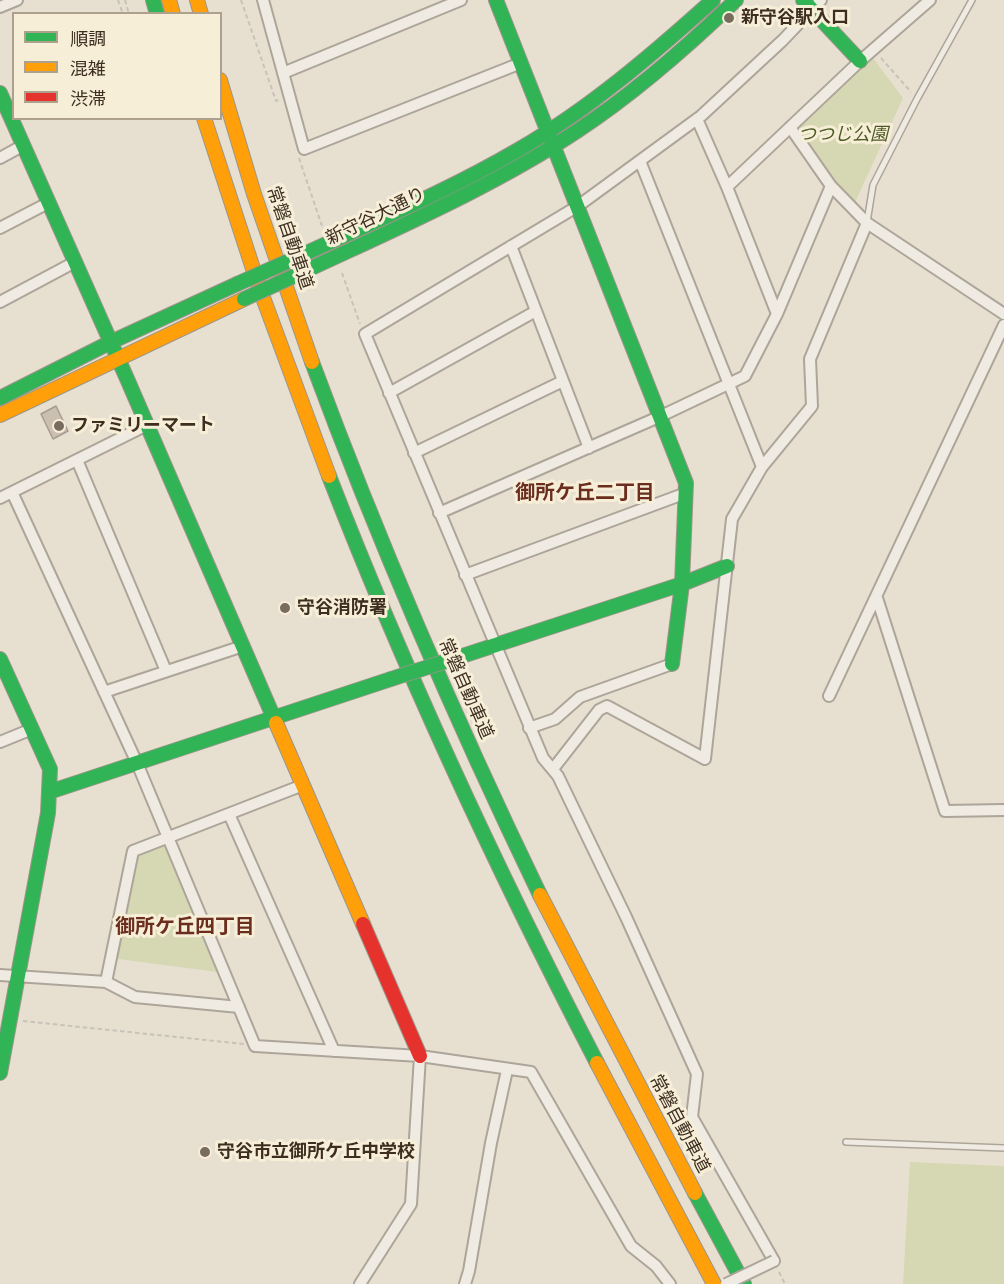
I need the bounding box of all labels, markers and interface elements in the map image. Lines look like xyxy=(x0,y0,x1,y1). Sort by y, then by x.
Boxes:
place label: 新守谷駅入口 xyxy=(741,7,849,29)
marker: 新守谷駅入口 xyxy=(722,11,736,25)
legend xyxy=(12,12,222,120)
text: 順調 xyxy=(70,26,106,51)
text: 混雑 xyxy=(70,56,106,81)
text: 渋滞 xyxy=(70,86,106,111)
park label: つつじ公園 xyxy=(798,124,888,146)
street label: 常磐自動車道 xyxy=(261,183,317,293)
street label: 新守谷大通り xyxy=(323,184,429,250)
place label: ファミリーマート xyxy=(71,415,215,437)
marker: ファミリーマート xyxy=(52,419,66,433)
district label: 御所ケ丘二丁目 xyxy=(515,482,655,506)
place label: 守谷消防署 xyxy=(297,597,387,619)
marker: 守谷消防署 xyxy=(278,601,292,615)
street label: 常磐自動車道 xyxy=(433,635,497,743)
district label: 御所ケ丘四丁目 xyxy=(115,916,255,940)
street label: 常磐自動車道 xyxy=(644,1071,714,1177)
place label: 守谷市立御所ケ丘中学校 xyxy=(217,1141,415,1163)
marker: 守谷市立御所ケ丘中学校 xyxy=(198,1145,212,1159)

